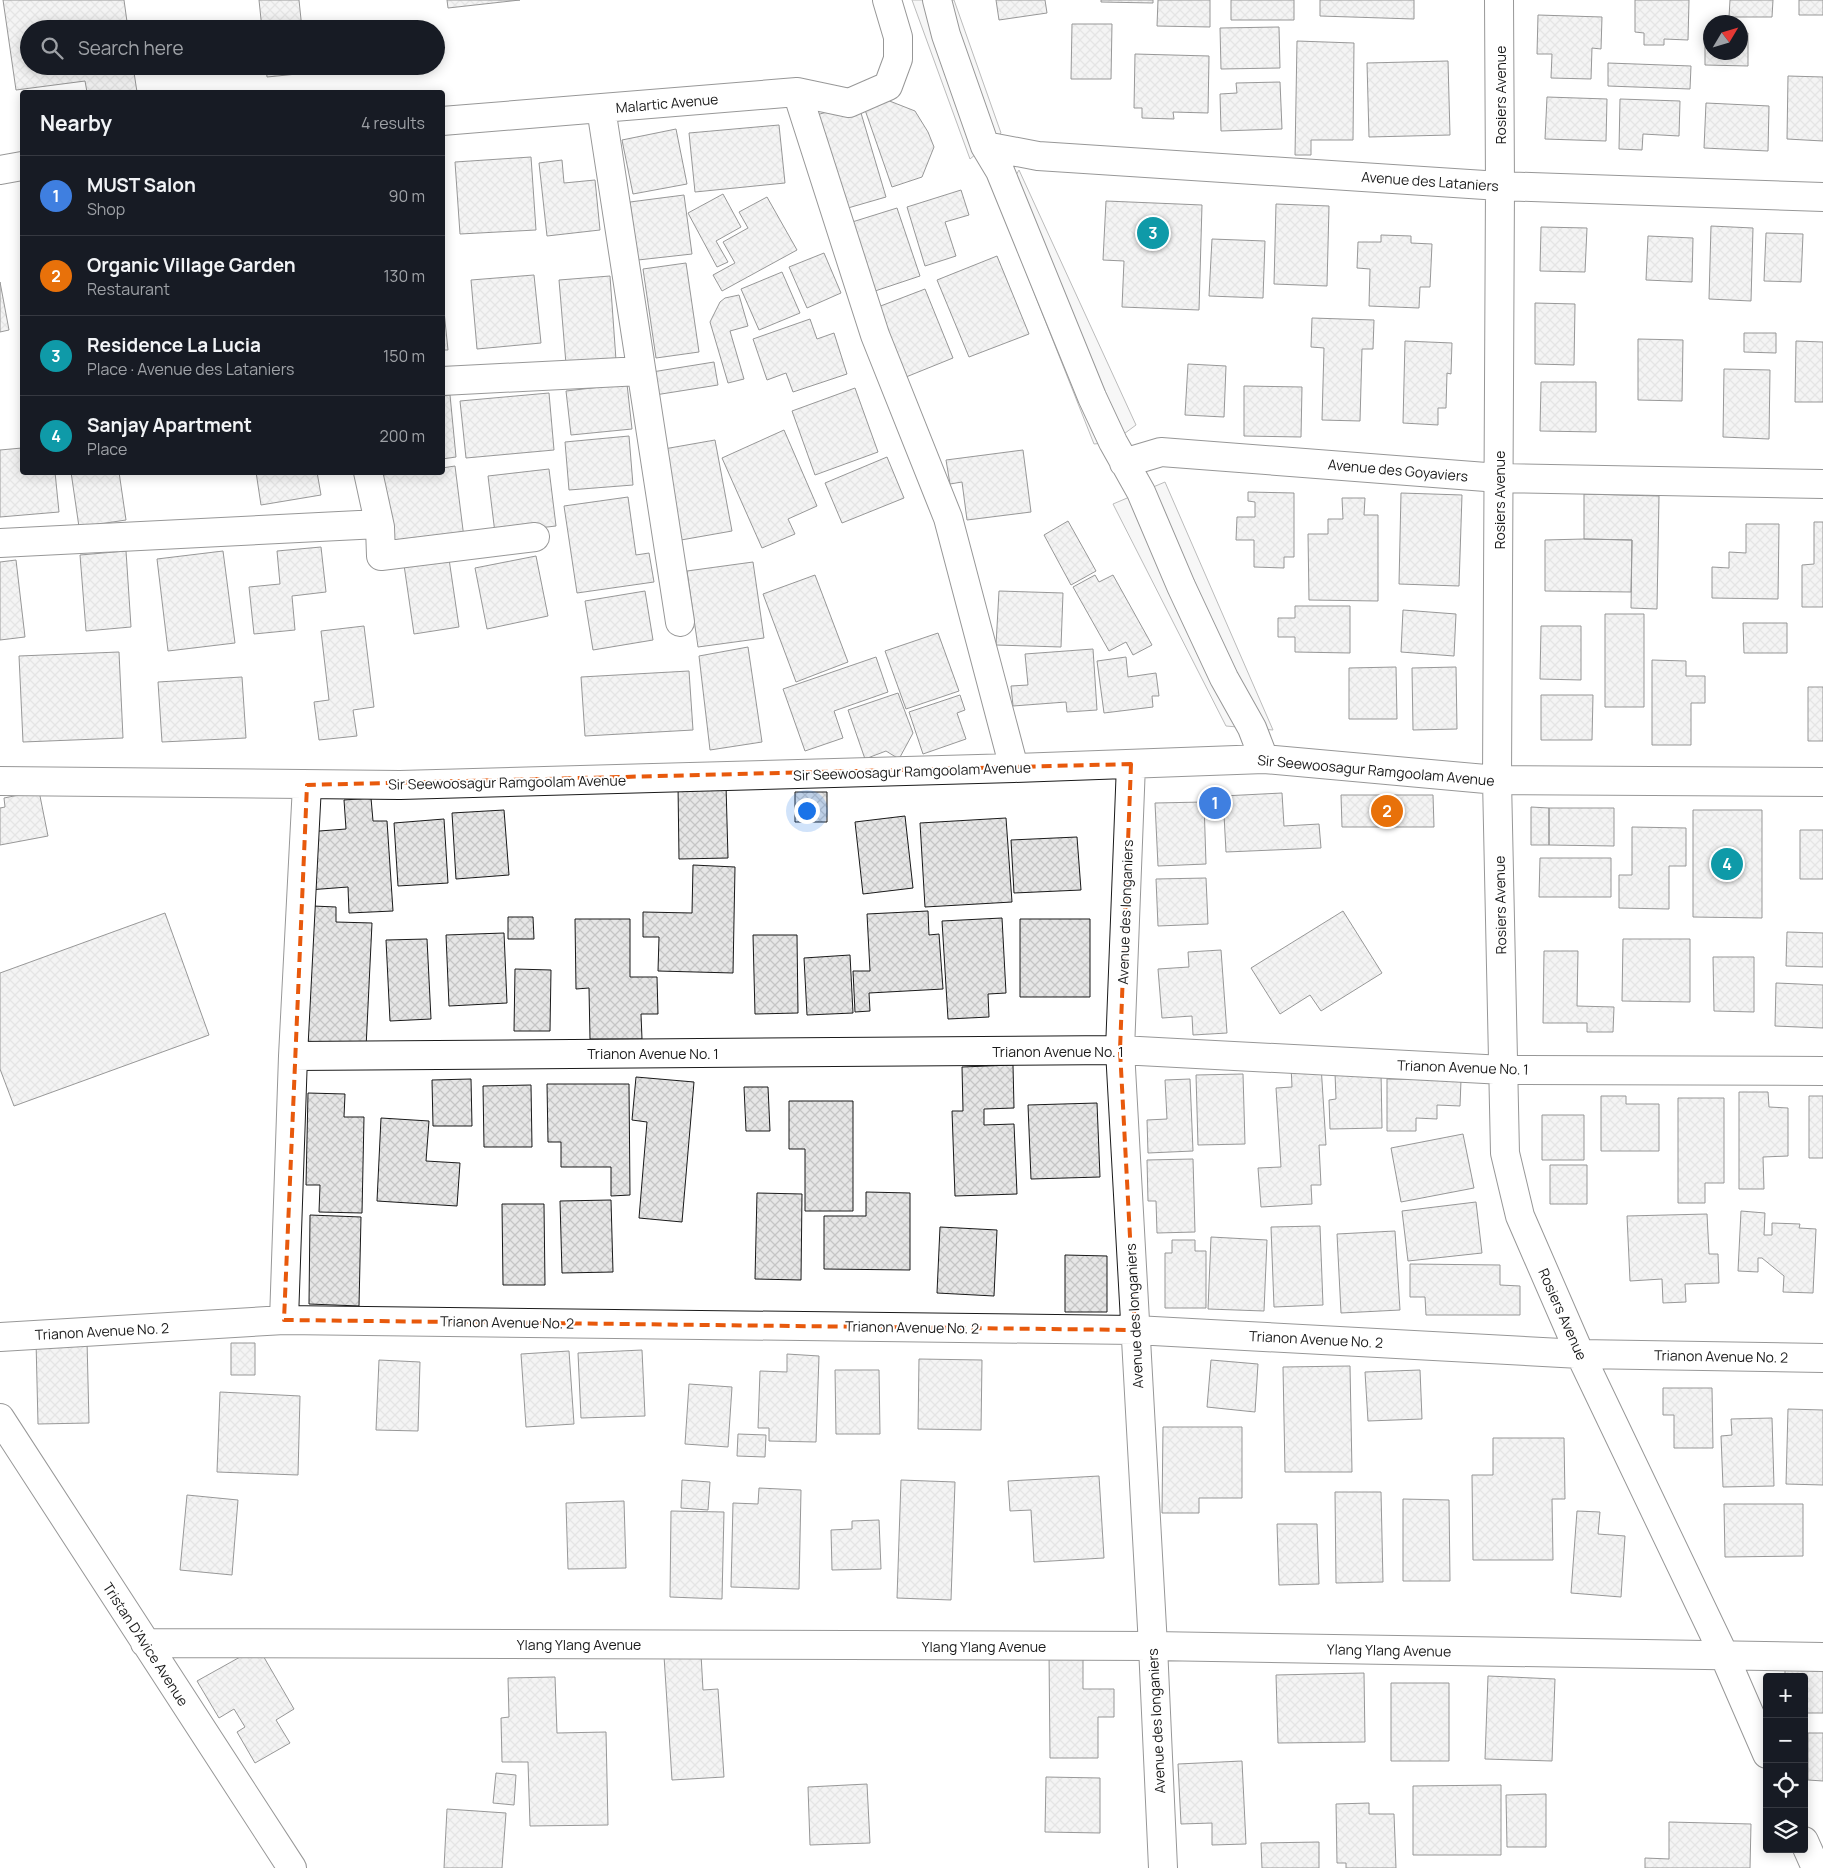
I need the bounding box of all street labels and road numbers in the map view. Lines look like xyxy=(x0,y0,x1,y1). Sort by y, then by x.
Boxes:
street label: Rosiers Avenue xyxy=(1491,46,1510,144)
street label: Malartic Avenue xyxy=(615,89,719,117)
street label: Avenue des Lataniers xyxy=(1361,167,1499,195)
street label: Rosiers Avenue xyxy=(1490,451,1509,549)
street label: Avenue des Goyaviers xyxy=(1327,454,1469,486)
street label: Sir Seewoosagur Ramgoolam Avenue xyxy=(1257,750,1495,790)
street label: Sir Seewoosagur Ramgoolam Avenue xyxy=(793,757,1031,785)
street label: Sir Seewoosagur Ramgoolam Avenue xyxy=(388,770,626,794)
street label: Avenue des longaniers xyxy=(1113,839,1137,985)
street label: Rosiers Avenue xyxy=(1490,855,1510,955)
street label: Trianon Avenue No. 1 xyxy=(992,1042,1124,1061)
street label: Trianon Avenue No. 1 xyxy=(587,1044,719,1063)
street label: Trianon Avenue No. 1 xyxy=(1397,1055,1529,1079)
street label: Avenue des longaniers xyxy=(1121,1243,1147,1389)
street label: Rosiers Avenue xyxy=(1534,1265,1592,1363)
street label: Trianon Avenue No. 2 xyxy=(440,1311,574,1333)
street label: Trianon Avenue No. 2 xyxy=(845,1316,979,1338)
street label: Trianon Avenue No. 2 xyxy=(35,1318,169,1344)
street label: Trianon Avenue No. 2 xyxy=(1249,1326,1383,1352)
street label: Trianon Avenue No. 2 xyxy=(1654,1345,1788,1367)
street label: Tristan D'Avice Avenue xyxy=(99,1579,193,1709)
street label: Ylang Ylang Avenue xyxy=(517,1635,641,1654)
street label: Ylang Ylang Avenue xyxy=(922,1637,1046,1656)
street label: Ylang Ylang Avenue xyxy=(1327,1639,1451,1661)
street label: Avenue des longaniers xyxy=(1143,1648,1169,1794)

